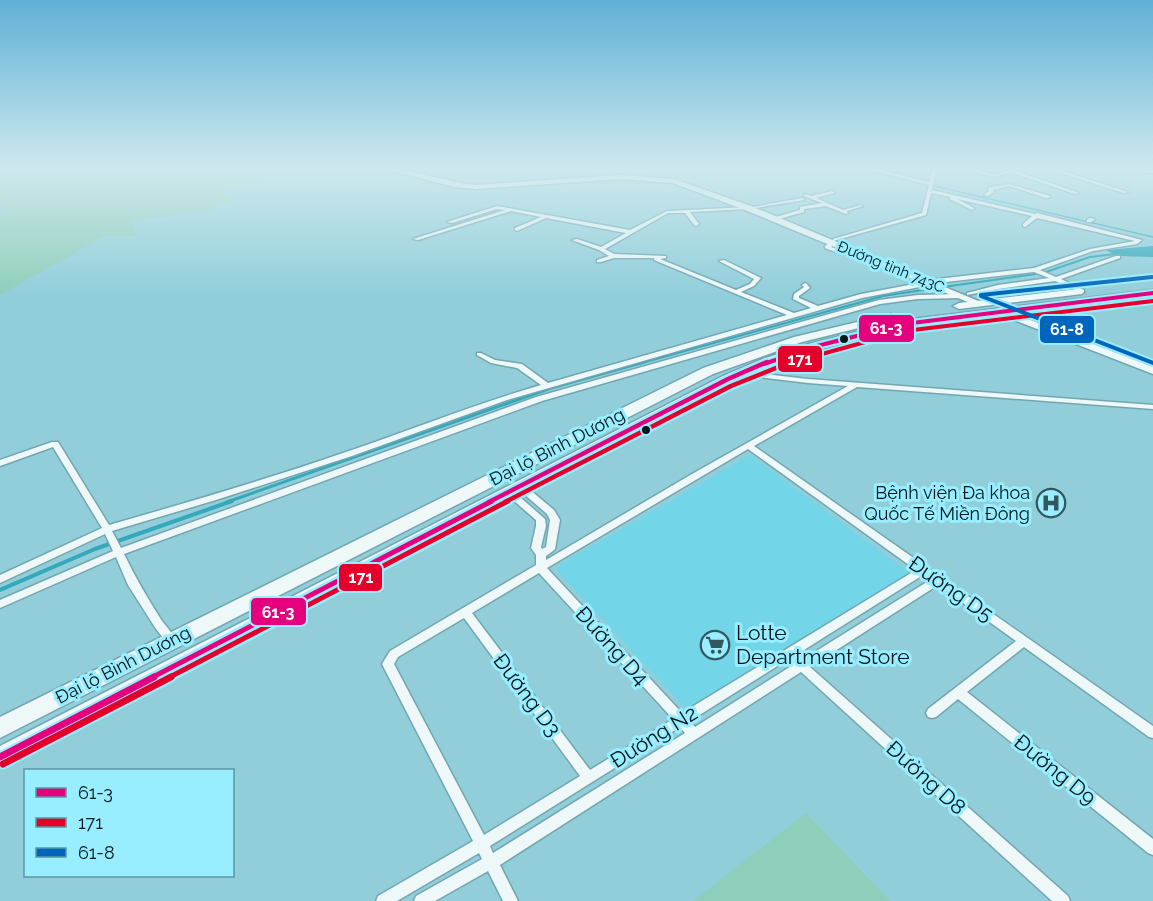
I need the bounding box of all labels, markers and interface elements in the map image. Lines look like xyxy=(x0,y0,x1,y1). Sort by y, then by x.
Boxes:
street label: Đường tỉnh 743C xyxy=(835,237,947,297)
line badge: 61-3 xyxy=(858,314,915,343)
line badge: 61-8 xyxy=(1039,315,1095,344)
text: 61-3 xyxy=(870,319,902,338)
text: 61-8 xyxy=(1050,320,1084,339)
unlabelled marker xyxy=(838,333,850,345)
line badge: 171 xyxy=(777,345,823,373)
text: 171 xyxy=(788,350,812,369)
street label: Đại lộ Bình Dương xyxy=(486,403,628,490)
unlabelled marker xyxy=(640,424,652,436)
place label: Bệnh viện Đa khoa Quốc Tế Miền Đông xyxy=(864,482,1030,524)
hospital icon: Bệnh viện Đa khoa Quốc Tế Miền Đông xyxy=(1035,487,1067,519)
street label: Đường D5 xyxy=(904,550,998,627)
line badge: 171 xyxy=(338,563,383,592)
text: 171 xyxy=(349,568,373,587)
line badge: 61-3 xyxy=(250,597,307,626)
street label: Đường D4 xyxy=(571,601,654,690)
text: 61-3 xyxy=(262,603,294,622)
place label: Lotte Department Store xyxy=(736,620,910,669)
street label: Đại lộ Bình Dương xyxy=(52,621,194,708)
supermarket icon: Lotte Department Store xyxy=(699,629,731,661)
street label: Đường D3 xyxy=(488,648,567,741)
street label: Đường N2 xyxy=(606,700,702,773)
street label: Đường D9 xyxy=(1009,729,1101,810)
street label: Đường D8 xyxy=(881,735,971,820)
legend xyxy=(24,769,234,877)
text: 61-3 xyxy=(78,782,113,803)
text: 171 xyxy=(78,812,103,833)
text: 61-8 xyxy=(78,842,115,863)

